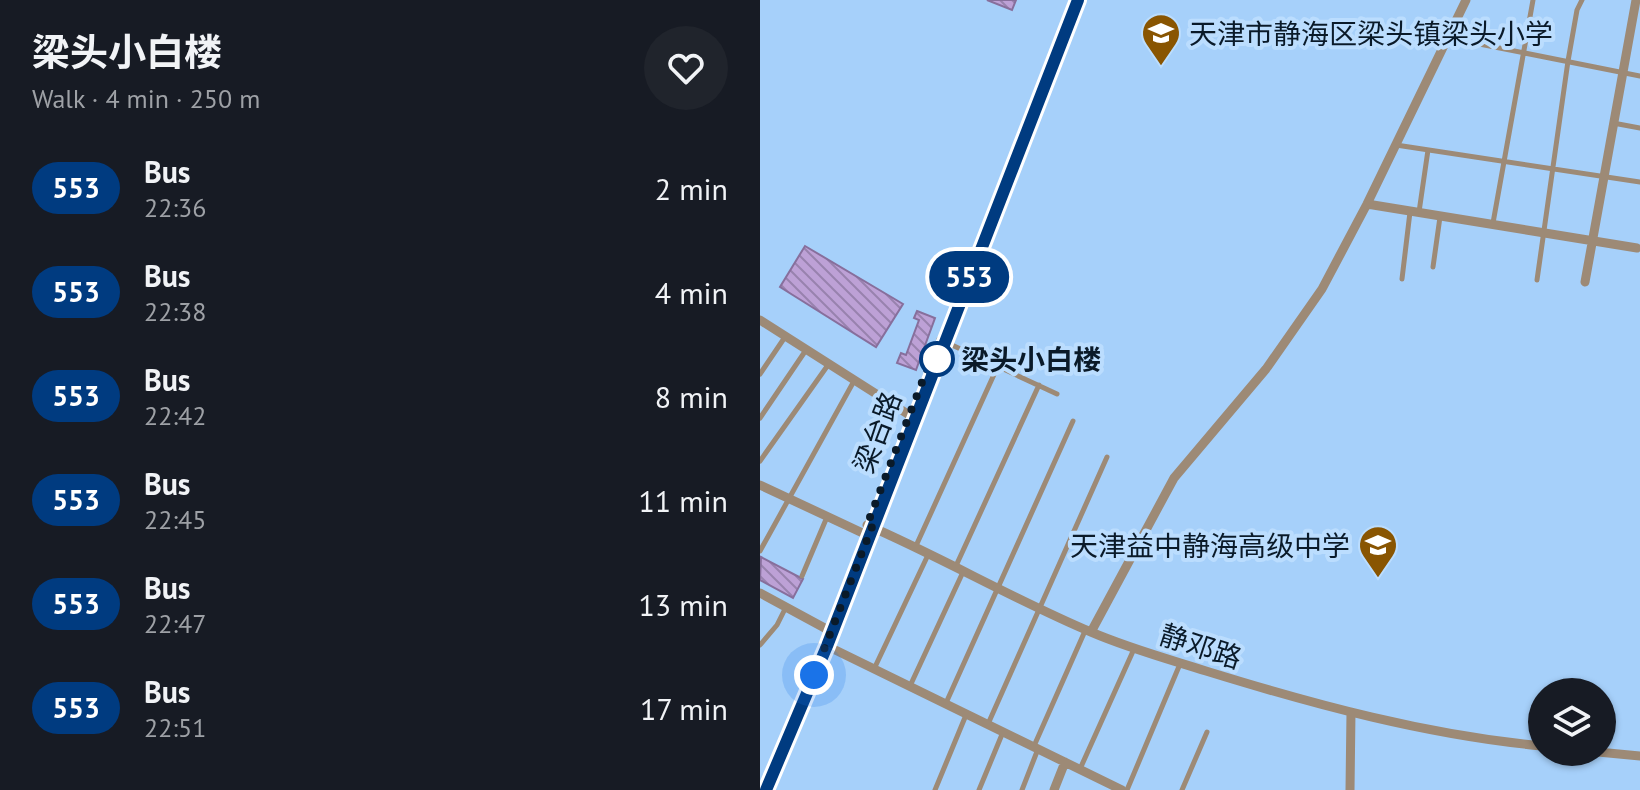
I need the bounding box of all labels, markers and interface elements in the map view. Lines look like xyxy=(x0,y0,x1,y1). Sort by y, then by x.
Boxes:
school or university icon: 天津市静海区梁头镇梁头小学 xyxy=(1140,12,1182,67)
place label: 天津市静海区梁头镇梁头小学 xyxy=(1189,15,1553,52)
button: heart xyxy=(644,26,728,110)
text: 梁头小白楼 xyxy=(32,27,222,76)
text: Walk · 4 min · 250 m xyxy=(32,82,260,115)
text: Bus xyxy=(144,152,191,191)
text: 553 xyxy=(52,169,100,206)
text: 2 min xyxy=(655,169,728,208)
text: 22:36 xyxy=(144,191,206,224)
line badge: 553 xyxy=(923,251,1015,303)
text: Bus xyxy=(144,256,191,295)
text: 553 xyxy=(945,258,993,295)
text: 553 xyxy=(52,273,100,310)
text: 4 min xyxy=(655,273,728,312)
text: 22:38 xyxy=(144,295,206,328)
place label: 梁头小白楼 xyxy=(961,341,1101,378)
marker: 梁头小白楼 xyxy=(920,342,954,376)
text: Bus xyxy=(144,360,191,399)
text: 553 xyxy=(52,377,100,414)
text: 8 min xyxy=(655,377,728,416)
street label: 梁台路 xyxy=(845,386,909,478)
text: 22:42 xyxy=(144,399,206,432)
text: Bus xyxy=(144,464,191,503)
text: 553 xyxy=(52,481,100,518)
text: 11 min xyxy=(638,481,728,520)
text: 22:45 xyxy=(144,503,206,536)
school or university icon: 天津益中静海高级中学 xyxy=(1357,524,1399,579)
place label: 天津益中静海高级中学 xyxy=(1070,527,1350,564)
text: Bus xyxy=(144,568,191,607)
text: 553 xyxy=(52,585,100,622)
text: 13 min xyxy=(638,585,728,624)
text: 22:47 xyxy=(144,607,206,640)
street label: 静邓路 xyxy=(1155,615,1247,677)
your location xyxy=(794,655,834,695)
text: Bus xyxy=(144,672,191,711)
map controls xyxy=(1528,678,1616,766)
button: layers xyxy=(1528,678,1616,766)
text: 553 xyxy=(52,689,100,726)
text: 17 min xyxy=(640,689,728,728)
text: 22:51 xyxy=(144,711,206,744)

